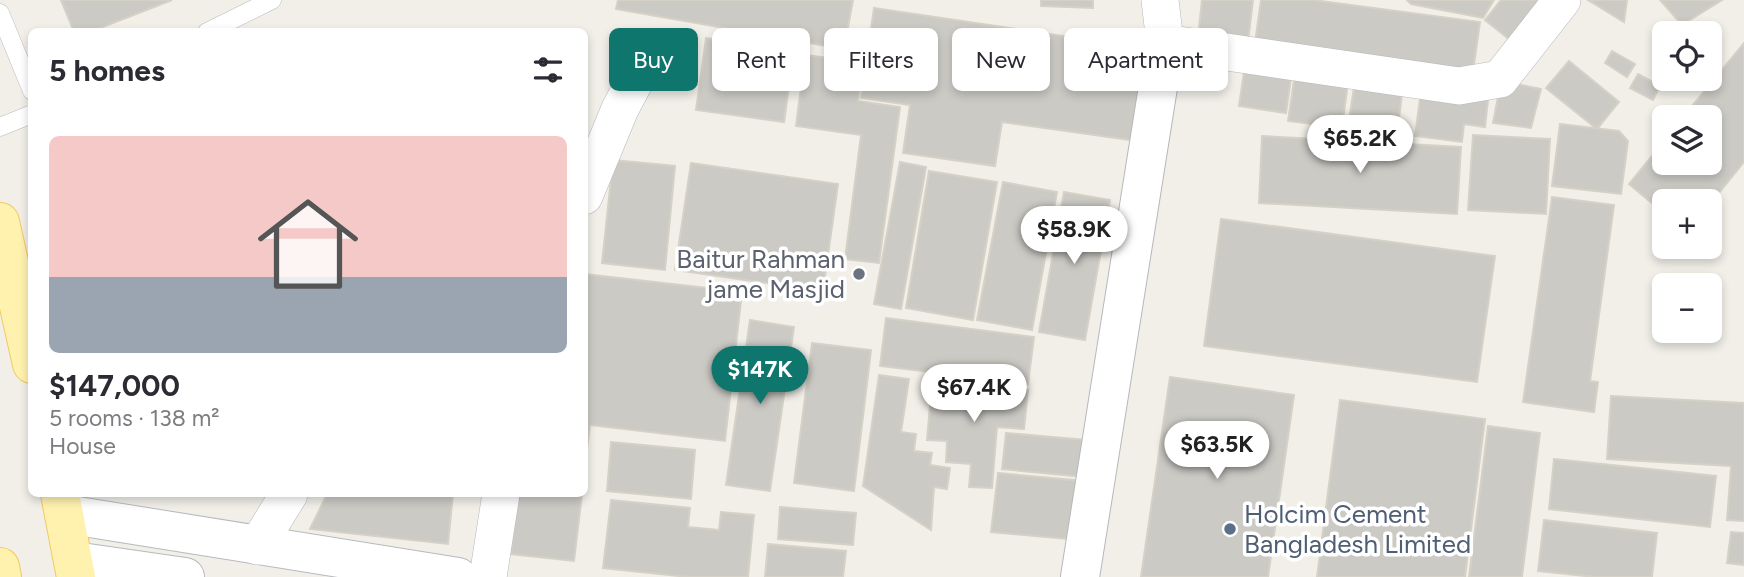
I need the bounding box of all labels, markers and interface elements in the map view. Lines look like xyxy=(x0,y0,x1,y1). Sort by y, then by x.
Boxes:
map controls xyxy=(1652,21,1722,343)
button: locate xyxy=(1652,21,1722,91)
chip: Buy xyxy=(609,28,698,91)
chip: Rent xyxy=(712,28,810,91)
chip: Filters xyxy=(824,28,938,91)
chip: New xyxy=(952,28,1050,91)
chip: Apartment xyxy=(1064,28,1228,91)
icon: filters xyxy=(529,51,567,89)
text: 5 homes xyxy=(49,52,165,89)
button: layers xyxy=(1652,105,1722,175)
pin: $65.2K xyxy=(1303,116,1417,175)
text: $65.2K xyxy=(1323,124,1397,152)
icon: home xyxy=(245,181,371,307)
button: + xyxy=(1652,189,1722,259)
pin: $58.9K xyxy=(1017,206,1131,266)
text: $58.9K xyxy=(1037,215,1111,243)
place label: Baitur Rahman jame Masjid xyxy=(676,243,845,305)
marker: Baitur Rahman jame Masjid xyxy=(851,266,867,282)
button: − xyxy=(1652,273,1722,343)
pin: $147K xyxy=(711,346,809,406)
text: $147K xyxy=(727,355,793,383)
pin: $67.4K xyxy=(917,364,1031,424)
text: $147,000 xyxy=(49,367,180,404)
text: $67.4K xyxy=(937,373,1011,401)
text: 5 rooms · 138 m² xyxy=(49,404,220,432)
pin: $63.5K xyxy=(1160,421,1274,481)
text: $63.5K xyxy=(1180,430,1254,458)
text: House xyxy=(49,432,116,460)
place label: Holcim Cement Bangladesh Limited xyxy=(1244,498,1471,560)
marker: Holcim Cement Bangladesh Limited xyxy=(1222,521,1238,537)

